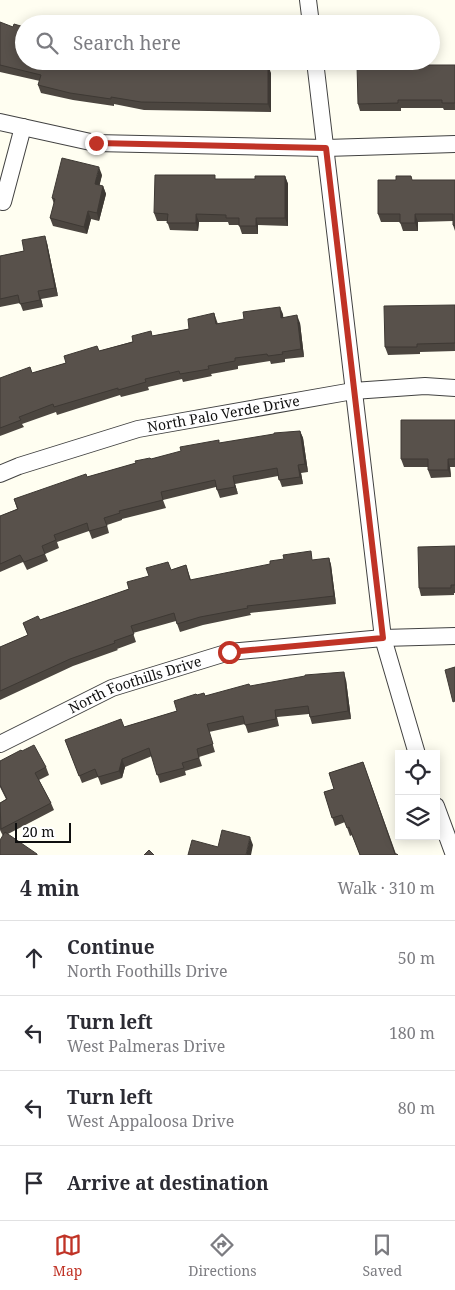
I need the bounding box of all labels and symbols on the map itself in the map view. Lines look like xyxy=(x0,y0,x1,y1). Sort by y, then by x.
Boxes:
route end xyxy=(85,132,108,155)
street label: North Palo Verde Drive xyxy=(146,391,301,436)
route start xyxy=(218,641,241,664)
street label: North Foothills Drive xyxy=(65,651,204,717)
scale bar xyxy=(15,820,71,843)

